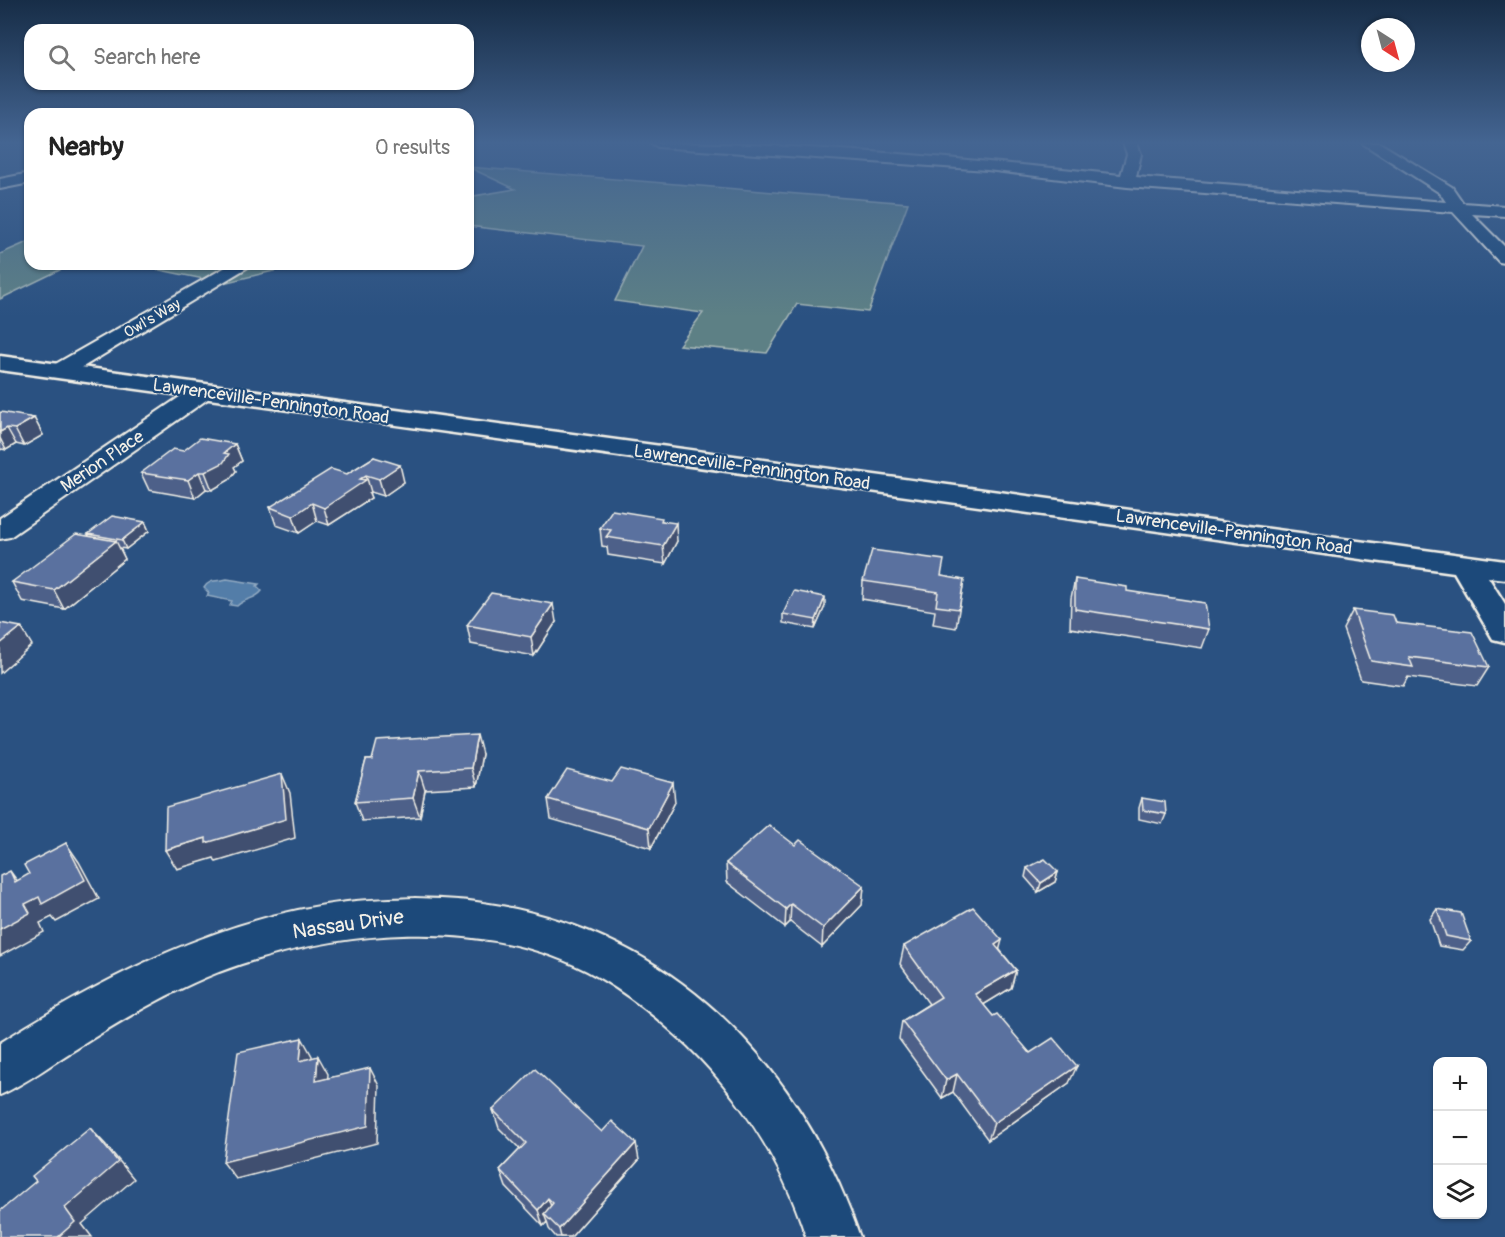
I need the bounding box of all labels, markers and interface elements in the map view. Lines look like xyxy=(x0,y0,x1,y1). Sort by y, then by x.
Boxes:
north arrow xyxy=(1361,18,1415,72)
search box xyxy=(24,24,474,90)
icon: search xyxy=(45,41,78,74)
text: Search here xyxy=(93,43,200,71)
text: Nearby xyxy=(48,131,124,163)
text: 0 results xyxy=(375,135,450,160)
street label: Owl's Way xyxy=(121,294,185,342)
street label: Lawrenceville-Pennington Road xyxy=(151,373,391,429)
street label: Merion Place xyxy=(56,425,148,498)
street label: Lawrenceville-Pennington Road xyxy=(632,439,872,495)
street label: Lawrenceville-Pennington Road xyxy=(1114,504,1354,560)
street label: Nassau Drive xyxy=(291,903,406,946)
map controls xyxy=(1433,1057,1487,1219)
button: + xyxy=(1433,1057,1487,1111)
button: − xyxy=(1433,1111,1487,1165)
button: layers xyxy=(1433,1165,1487,1219)

